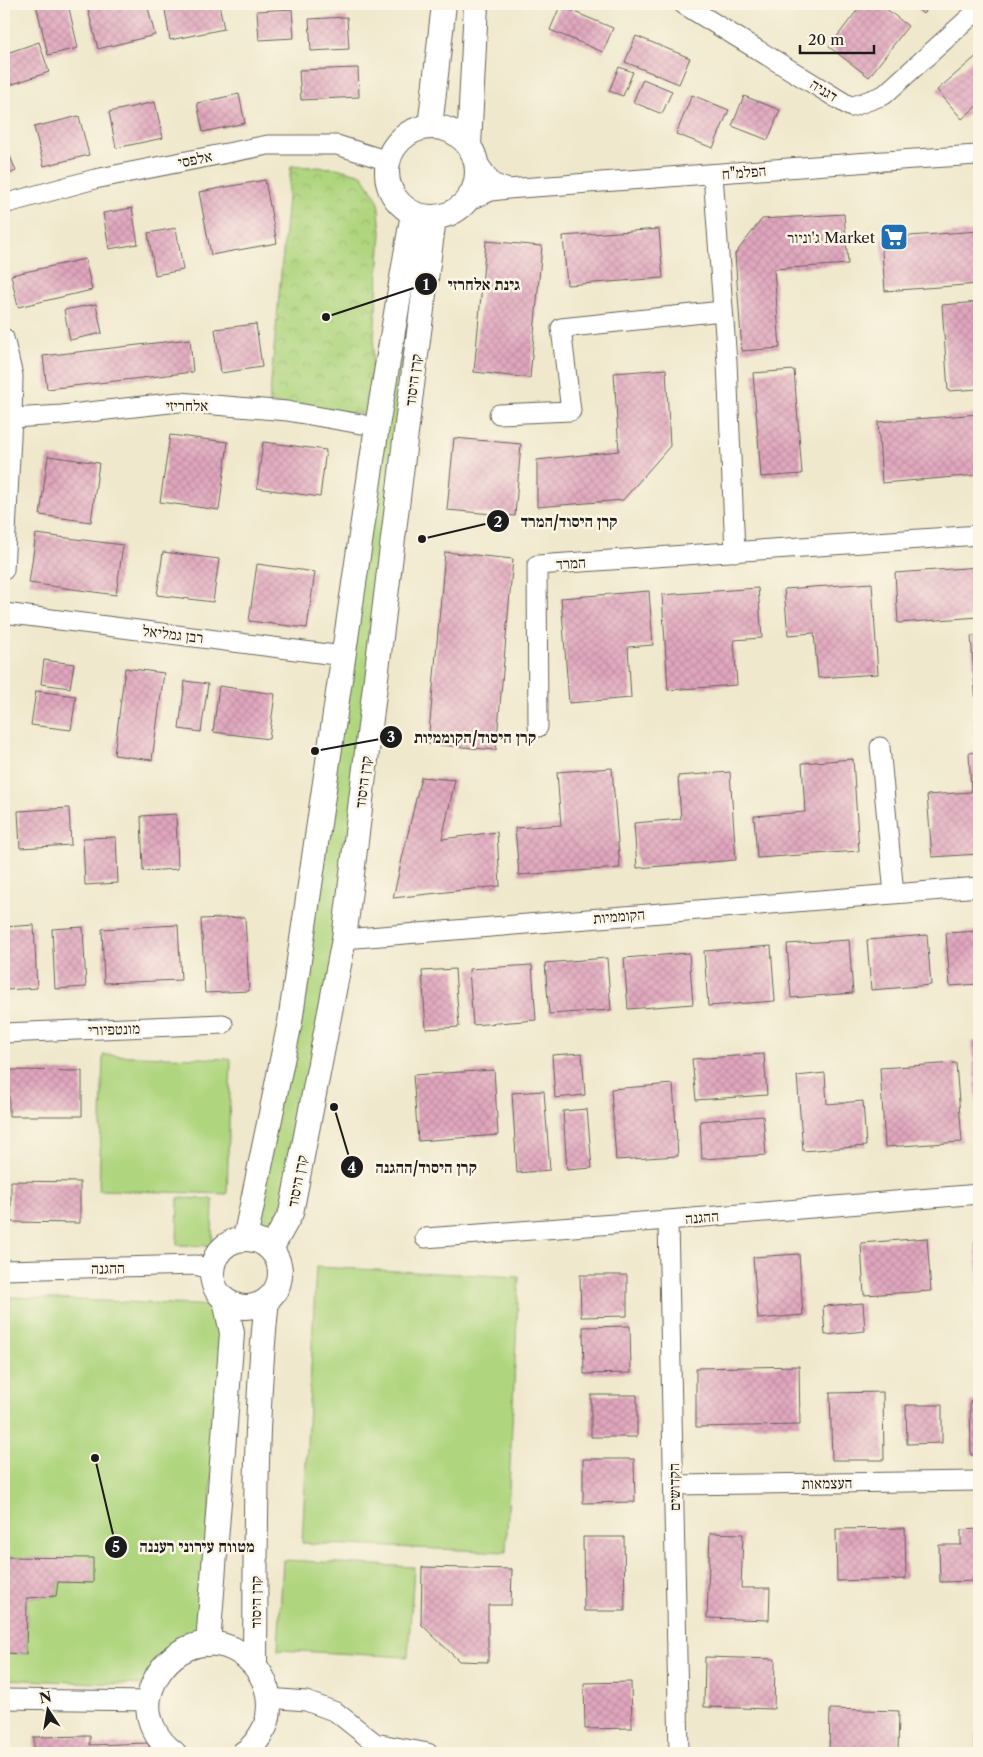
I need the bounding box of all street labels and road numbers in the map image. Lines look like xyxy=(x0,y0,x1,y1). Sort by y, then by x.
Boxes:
street label: דגניה xyxy=(807,74,841,106)
street label: אלפסי xyxy=(176,146,214,172)
street label: הפלמ"ח xyxy=(721,161,767,183)
street label: קרן היסוד xyxy=(400,353,426,407)
street label: אלחריזי xyxy=(166,396,208,415)
street label: המרד xyxy=(555,552,587,574)
street label: רבן גמליאל xyxy=(141,621,205,647)
street label: קרן היסוד xyxy=(350,755,376,809)
street label: הקוממיות xyxy=(592,904,646,928)
street label: מונטפיורי xyxy=(88,1019,140,1039)
street label: קרן היסוד xyxy=(283,1153,311,1209)
street label: ההגנה xyxy=(684,1206,720,1228)
street label: ההגנה xyxy=(91,1258,125,1278)
street label: הקדושים xyxy=(664,1463,684,1511)
street label: העצמאות xyxy=(801,1473,853,1493)
street label: קרן היסוד xyxy=(246,1576,265,1628)

